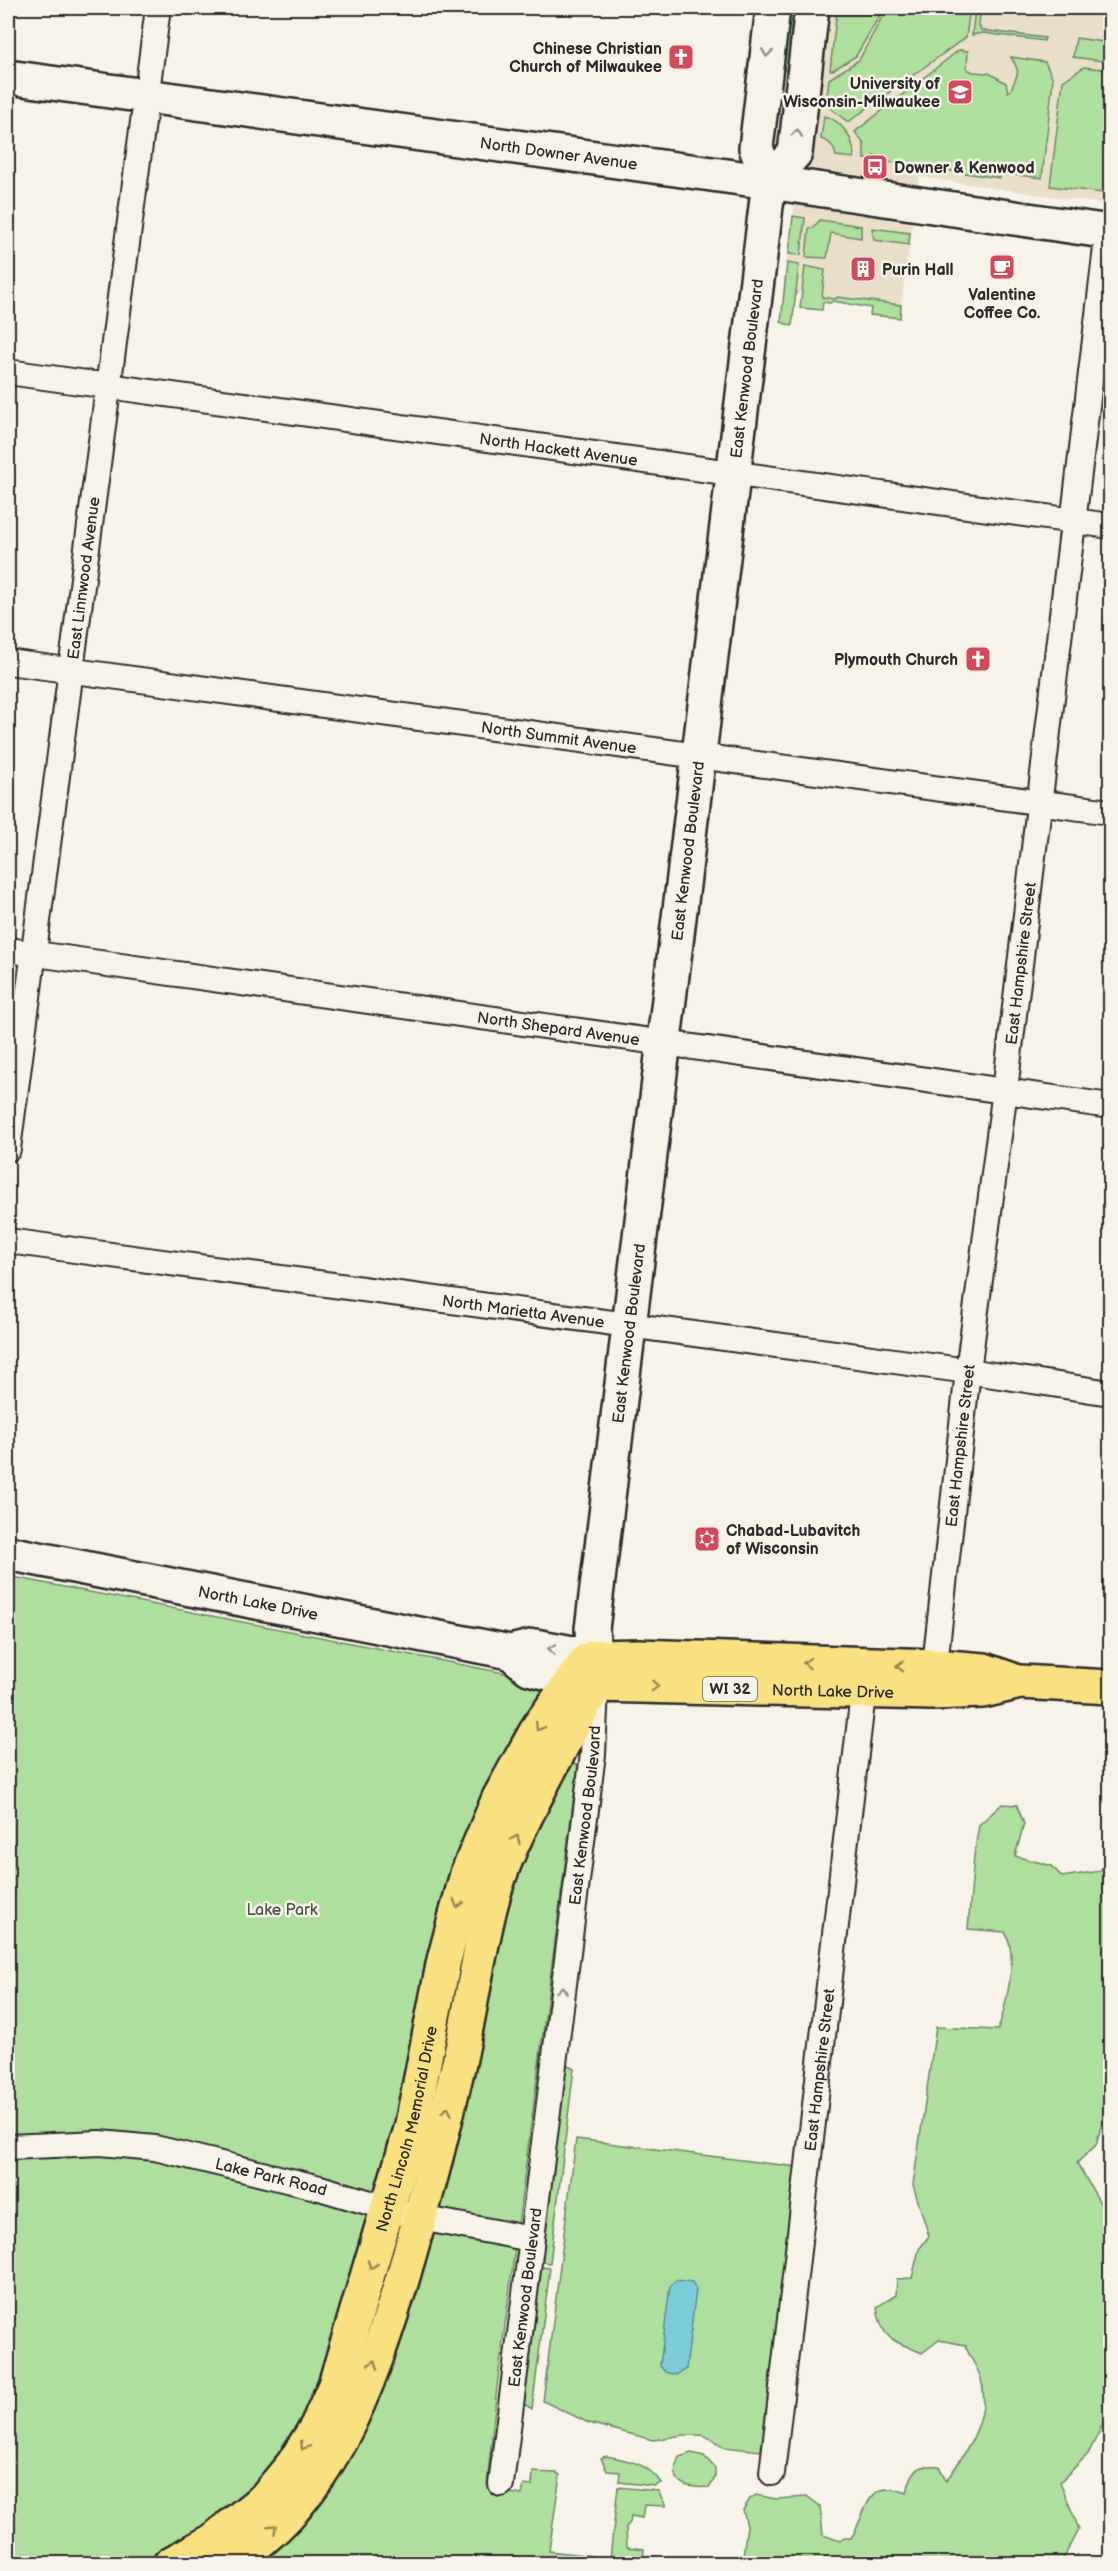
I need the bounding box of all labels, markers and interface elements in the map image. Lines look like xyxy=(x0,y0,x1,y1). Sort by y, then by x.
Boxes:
place label: Chinese Christian Church of Milwaukee xyxy=(509,40,662,77)
church icon: Chinese Christian Church of Milwaukee xyxy=(666,42,696,72)
one-way arrow xyxy=(761,48,774,58)
place label: University of Wisconsin-Milwaukee xyxy=(783,75,941,112)
school or university icon: University of Wisconsin-Milwaukee xyxy=(945,77,975,107)
one-way arrow xyxy=(790,128,803,138)
street label: North Downer Avenue xyxy=(479,134,639,175)
bus stop icon: Downer & Kenwood xyxy=(860,152,890,182)
place label: Downer & Kenwood xyxy=(894,159,1035,178)
cafe icon: Valentine Coffee Co. xyxy=(987,252,1017,282)
building icon: Purin Hall xyxy=(848,254,878,284)
place label: Purin Hall xyxy=(882,261,954,280)
street label: East Kenwood Boulevard xyxy=(727,278,768,459)
place label: Valentine Coffee Co. xyxy=(964,286,1041,323)
street label: North Hackett Avenue xyxy=(478,430,639,471)
street label: East Linnwood Avenue xyxy=(64,495,105,661)
church icon: Plymouth Church xyxy=(963,644,993,674)
place label: Plymouth Church xyxy=(834,651,958,670)
street label: North Summit Avenue xyxy=(480,718,638,759)
street label: East Kenwood Boulevard xyxy=(668,760,709,942)
street label: East Hampshire Street xyxy=(1003,881,1041,1046)
street label: North Shepard Avenue xyxy=(476,1009,641,1050)
street label: East Kenwood Boulevard xyxy=(609,1243,650,1424)
street label: North Marietta Avenue xyxy=(441,1292,606,1333)
street label: East Hampshire Street xyxy=(943,1363,980,1528)
place label: Chabad-Lubavitch of Wisconsin xyxy=(726,1522,860,1559)
synagogue icon: Chabad-Lubavitch of Wisconsin xyxy=(692,1524,722,1554)
street label: North Lake Drive xyxy=(196,1583,320,1625)
one-way arrow xyxy=(547,1643,557,1656)
one-way arrow xyxy=(802,1657,811,1669)
one-way arrow xyxy=(896,1660,905,1672)
road number: WI 32 xyxy=(703,1677,757,1701)
one-way arrow xyxy=(650,1680,659,1693)
street label: North Lake Drive xyxy=(772,1681,895,1703)
one-way arrow xyxy=(535,1721,547,1731)
street label: East Kenwood Boulevard xyxy=(566,1725,605,1906)
one-way arrow xyxy=(508,1834,520,1845)
one-way arrow xyxy=(453,1899,466,1909)
park label: Lake Park xyxy=(246,1901,318,1920)
one-way arrow xyxy=(556,1985,568,1994)
street label: East Hampshire Street xyxy=(802,1988,840,2152)
street label: North Lincoln Memorial Drive xyxy=(373,2024,442,2234)
one-way arrow xyxy=(440,2106,453,2116)
street label: Lake Park Road xyxy=(213,2155,329,2201)
street label: East Kenwood Boulevard xyxy=(505,2207,547,2388)
one-way arrow xyxy=(367,2259,379,2269)
one-way arrow xyxy=(367,2359,379,2370)
one-way arrow xyxy=(299,2440,311,2450)
one-way arrow xyxy=(267,2524,277,2535)

